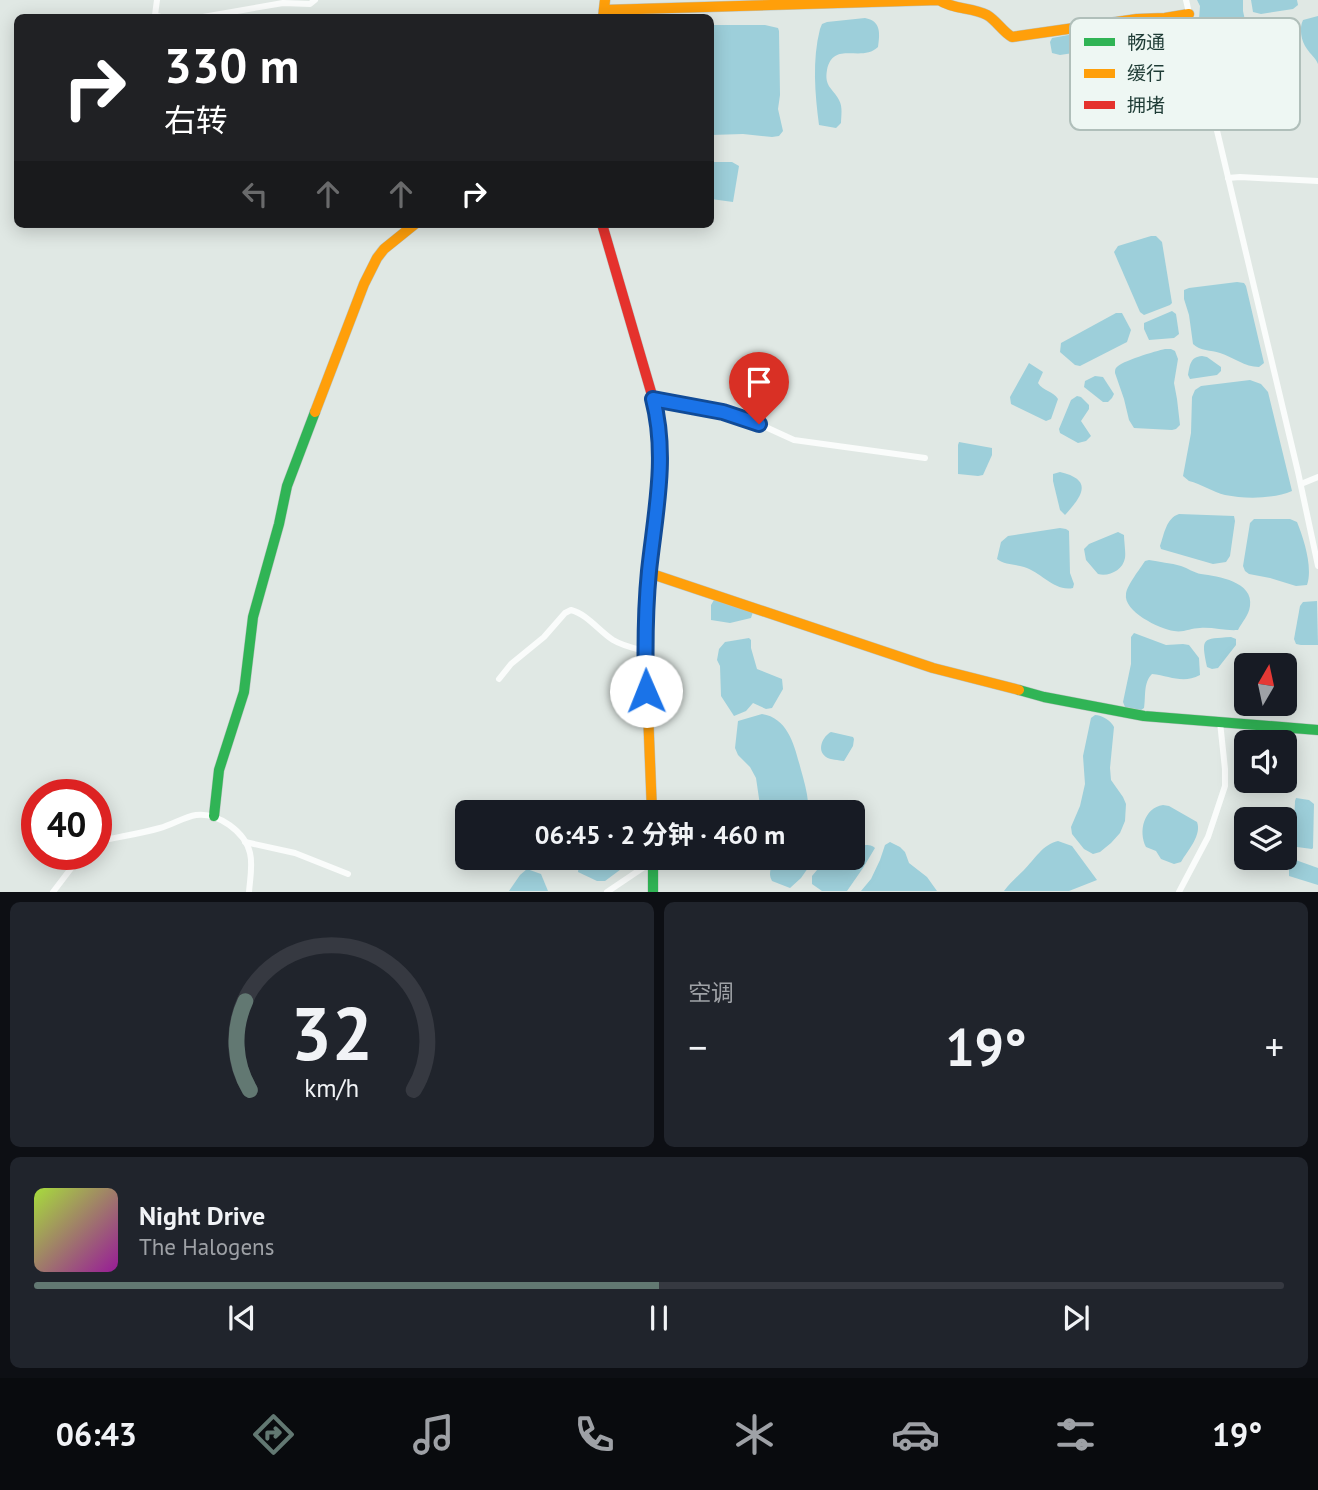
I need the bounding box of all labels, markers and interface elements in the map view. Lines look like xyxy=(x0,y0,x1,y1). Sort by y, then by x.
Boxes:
legend xyxy=(1070,18,1300,130)
text: 畅通 xyxy=(1127,30,1165,54)
text: 330 m xyxy=(164,33,299,97)
icon: right xyxy=(49,42,140,133)
text: 缓行 xyxy=(1127,61,1165,85)
text: 拥堵 xyxy=(1127,93,1165,117)
text: 右转 xyxy=(164,99,228,141)
icon: left xyxy=(236,175,274,213)
icon: ahead xyxy=(309,175,347,213)
icon: ahead xyxy=(382,175,420,213)
icon: right xyxy=(455,175,493,213)
pin xyxy=(729,352,789,424)
icon: arrive xyxy=(740,363,778,401)
north arrow xyxy=(1234,653,1297,716)
map controls xyxy=(1234,653,1297,870)
position arrow xyxy=(609,654,683,728)
button: sound xyxy=(1234,730,1297,793)
speed limit sign: 40 xyxy=(21,779,112,870)
button: layers xyxy=(1234,807,1297,870)
text: 06:45 · 2 分钟 · 460 m xyxy=(535,818,785,851)
text: 空调 xyxy=(688,978,734,1007)
text: 32 xyxy=(291,987,373,1081)
text: 19° xyxy=(945,1013,1027,1080)
text: − xyxy=(688,1022,707,1071)
text: + xyxy=(1265,1022,1284,1071)
text: km/h xyxy=(305,1072,359,1104)
text: Night Drive xyxy=(139,1199,265,1232)
text: The Halogens xyxy=(139,1232,274,1261)
icon: previous xyxy=(223,1299,261,1337)
icon: pause xyxy=(640,1299,678,1337)
icon: next xyxy=(1057,1299,1095,1337)
icon: directions xyxy=(249,1410,298,1459)
icon: music xyxy=(409,1410,458,1459)
icon: phone xyxy=(570,1410,619,1459)
icon: climate xyxy=(730,1410,779,1459)
icon: car xyxy=(891,1410,940,1459)
icon: filters xyxy=(1051,1410,1100,1459)
text: 06:43 xyxy=(56,1413,137,1455)
text: 19° xyxy=(1212,1413,1262,1455)

